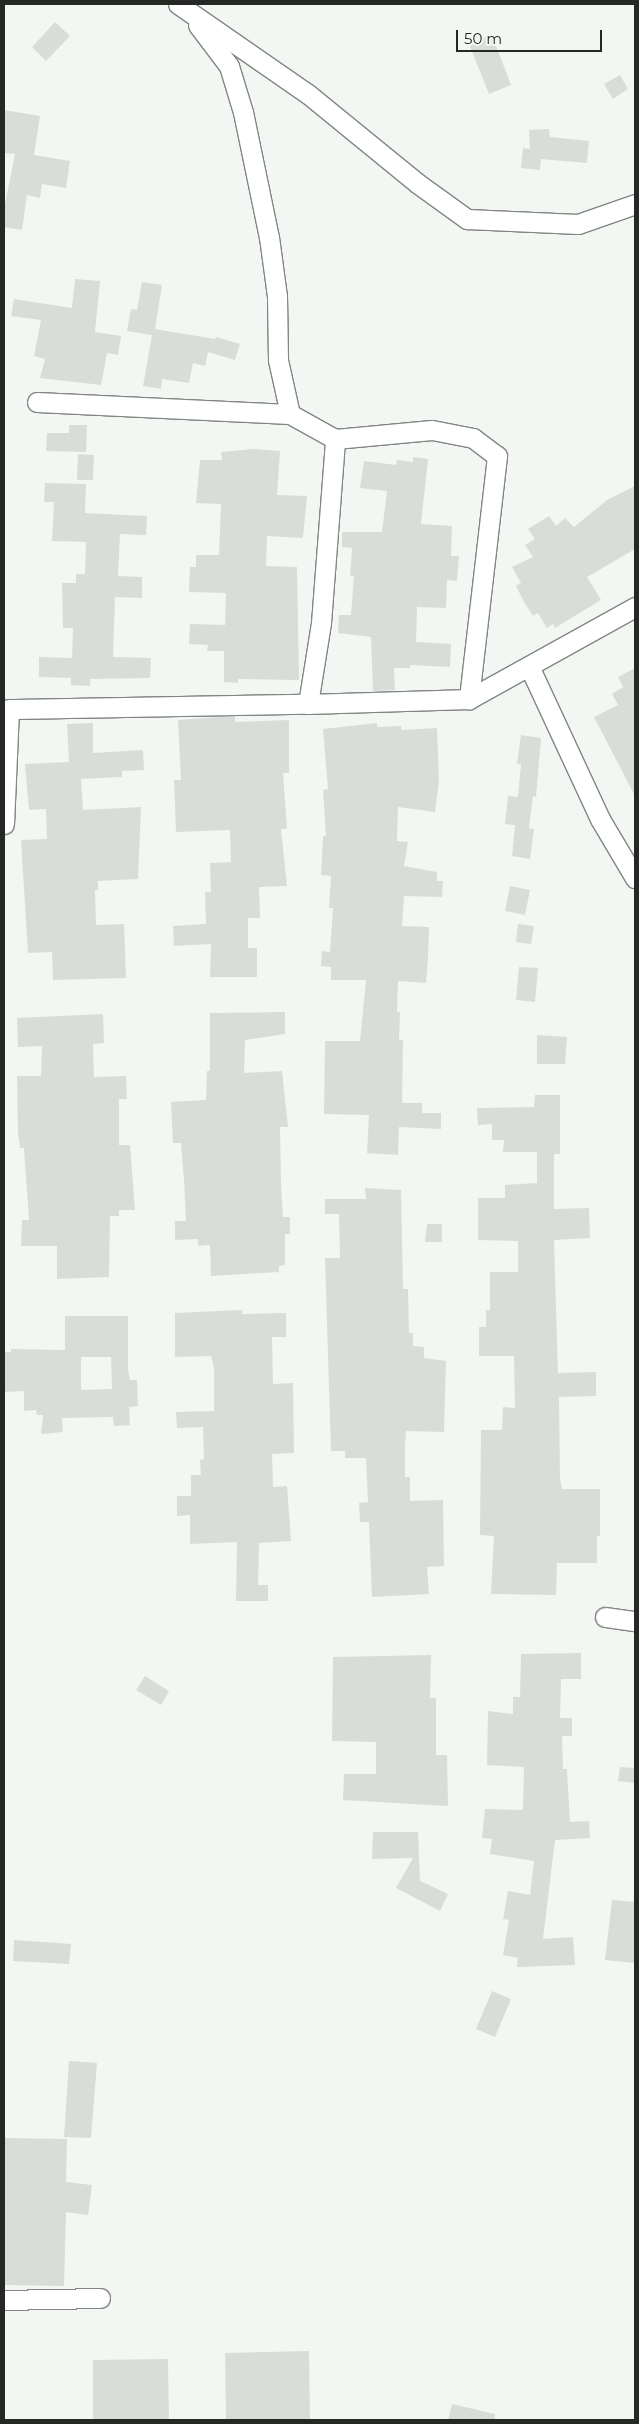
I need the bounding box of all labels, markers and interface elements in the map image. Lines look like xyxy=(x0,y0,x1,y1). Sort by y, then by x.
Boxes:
scale bar xyxy=(459,20,605,52)
text: 50 m xyxy=(464,29,502,48)

